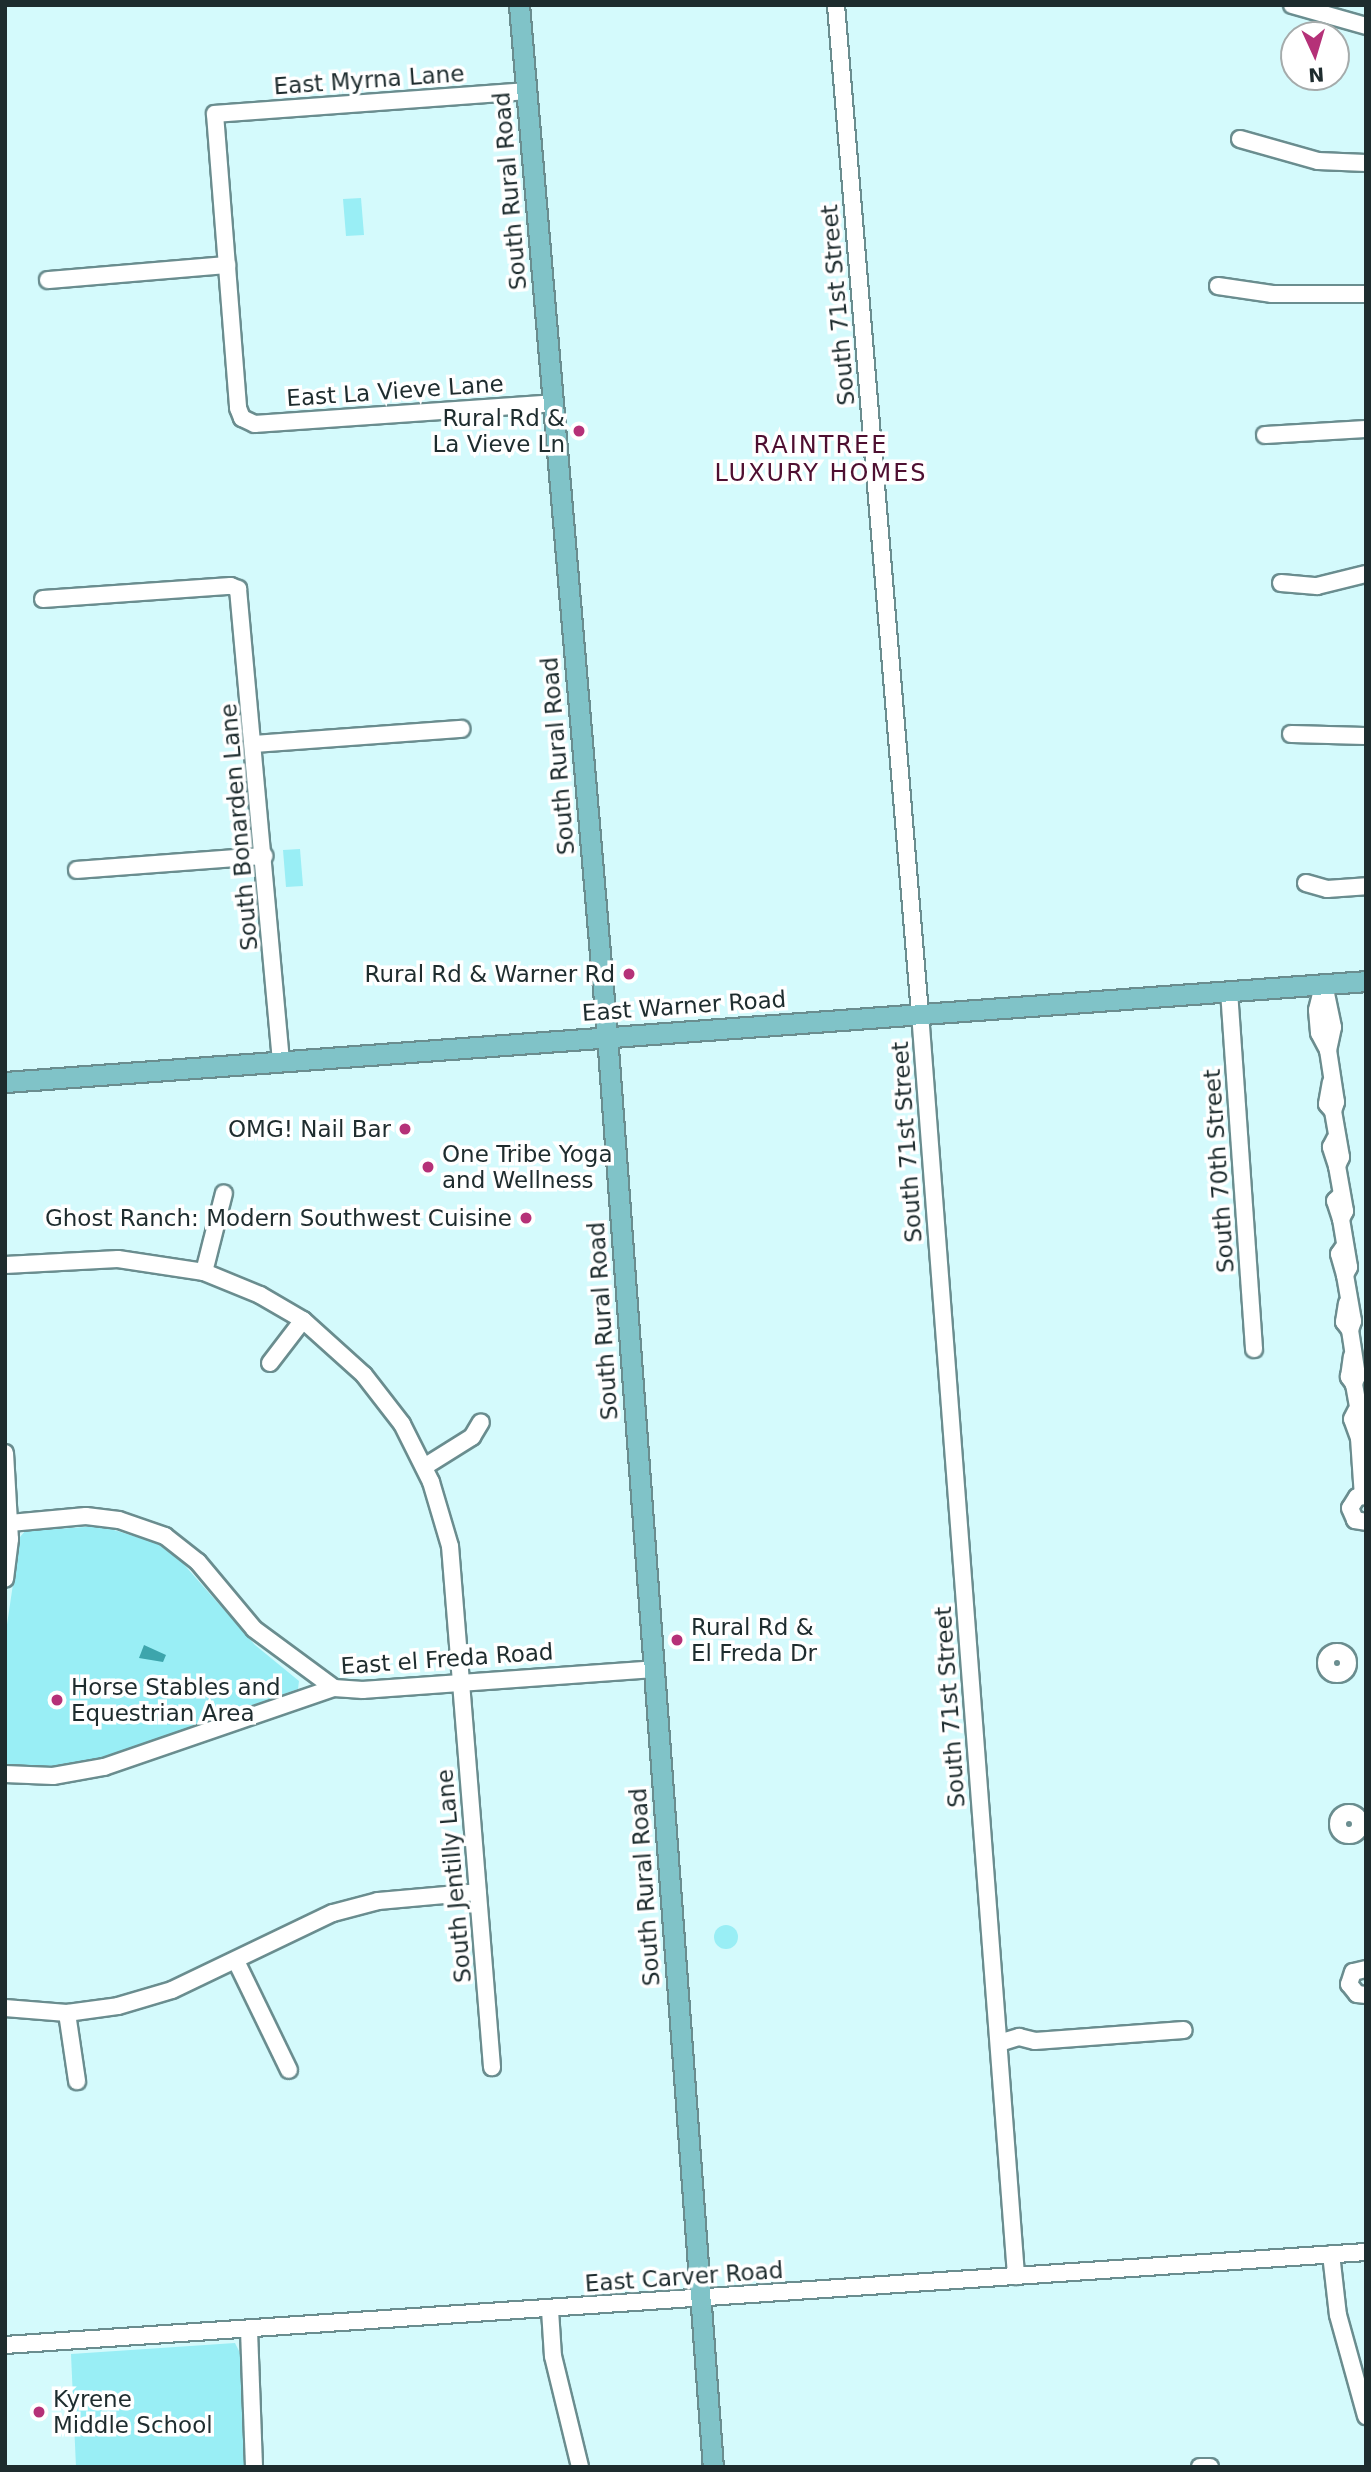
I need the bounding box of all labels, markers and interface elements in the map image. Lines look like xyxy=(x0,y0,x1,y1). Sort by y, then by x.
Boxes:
north arrow xyxy=(1280,21,1350,91)
street label: East Myrna Lane xyxy=(273,60,465,100)
text: N xyxy=(1308,63,1325,86)
street label: South Rural Road xyxy=(488,91,532,291)
street label: South 71st Street xyxy=(815,203,861,407)
street label: East La Vieve Lane xyxy=(285,370,505,412)
place label: Rural Rd & La Vieve Ln xyxy=(433,404,565,458)
marker: Rural Rd & La Vieve Ln xyxy=(571,423,587,439)
district label: RAINTREE LUXURY HOMES xyxy=(716,432,926,488)
street label: South Rural Road xyxy=(536,656,580,856)
street label: South Bonarden Lane xyxy=(214,702,264,952)
place label: Rural Rd & Warner Rd xyxy=(365,960,615,988)
marker: Rural Rd & Warner Rd xyxy=(621,966,637,982)
street label: East Warner Road xyxy=(581,985,787,1027)
street label: South 71st Street xyxy=(886,1040,928,1244)
street label: South 70th Street xyxy=(1198,1068,1240,1274)
place label: OMG! Nail Bar xyxy=(228,1115,391,1143)
marker: OMG! Nail Bar xyxy=(397,1121,413,1137)
place label: One Tribe Yoga and Wellness xyxy=(442,1140,612,1194)
marker: One Tribe Yoga and Wellness xyxy=(420,1159,436,1175)
place label: Ghost Ranch: Modern Southwest Cuisine xyxy=(45,1204,512,1232)
marker: Ghost Ranch: Modern Southwest Cuisine xyxy=(518,1210,534,1226)
street label: South Rural Road xyxy=(582,1221,624,1421)
street label: South 71st Street xyxy=(929,1605,971,1809)
place label: Rural Rd & El Freda Dr xyxy=(691,1613,817,1667)
marker: Rural Rd & El Freda Dr xyxy=(669,1632,685,1648)
street label: East el Freda Road xyxy=(340,1638,554,1680)
place label: Horse Stables and Equestrian Area xyxy=(71,1673,281,1727)
marker: Horse Stables and Equestrian Area xyxy=(49,1692,65,1708)
street label: South Jentilly Lane xyxy=(431,1768,477,1984)
street label: South Rural Road xyxy=(624,1787,666,1987)
street label: East Carver Road xyxy=(584,2256,784,2298)
place label: Kyrene Middle School xyxy=(53,2385,213,2439)
marker: Kyrene Middle School xyxy=(31,2404,47,2420)

